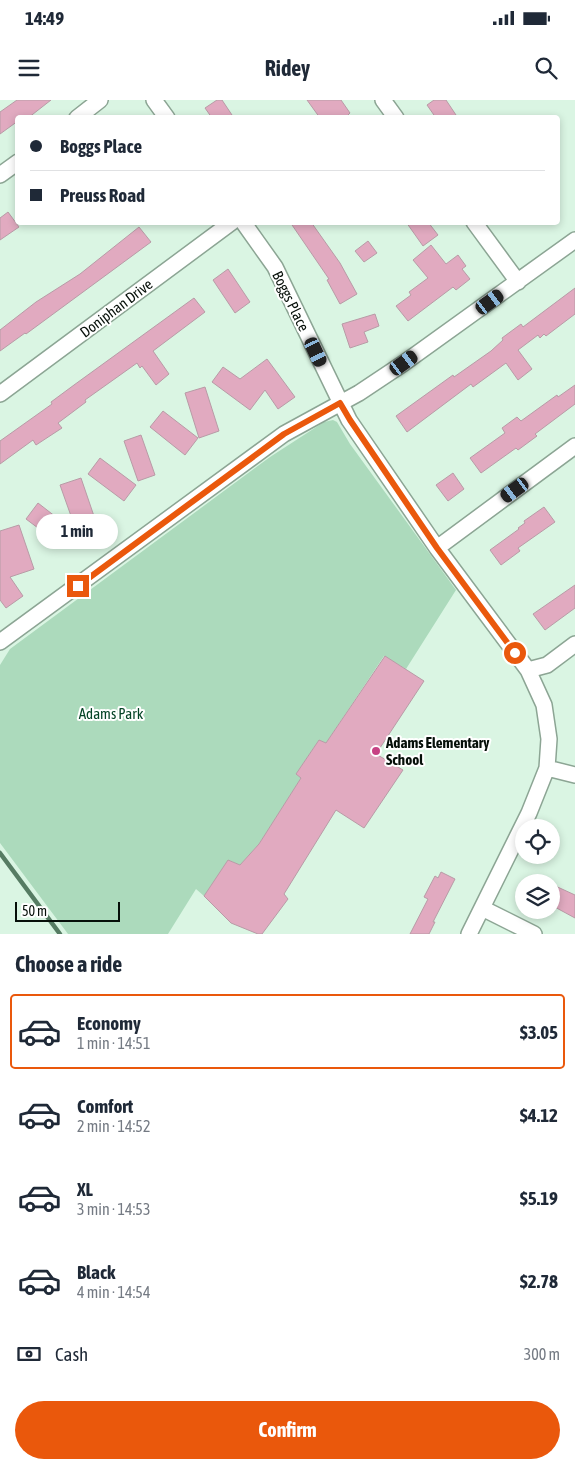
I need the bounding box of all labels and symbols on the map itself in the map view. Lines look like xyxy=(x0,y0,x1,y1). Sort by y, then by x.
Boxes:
street label: Boggs Place xyxy=(269,268,313,334)
street label: Doniphan Drive xyxy=(77,275,156,341)
car xyxy=(473,287,506,317)
car xyxy=(302,335,329,369)
car xyxy=(387,348,420,378)
car xyxy=(498,475,531,505)
callout: 1 min xyxy=(37,514,119,548)
route end xyxy=(67,575,89,597)
route start xyxy=(504,642,526,664)
park label: Adams Park xyxy=(79,705,144,722)
place label: Adams Elementary School xyxy=(385,734,490,768)
marker: Adams Elementary School xyxy=(370,745,382,757)
scale bar xyxy=(15,899,120,922)

